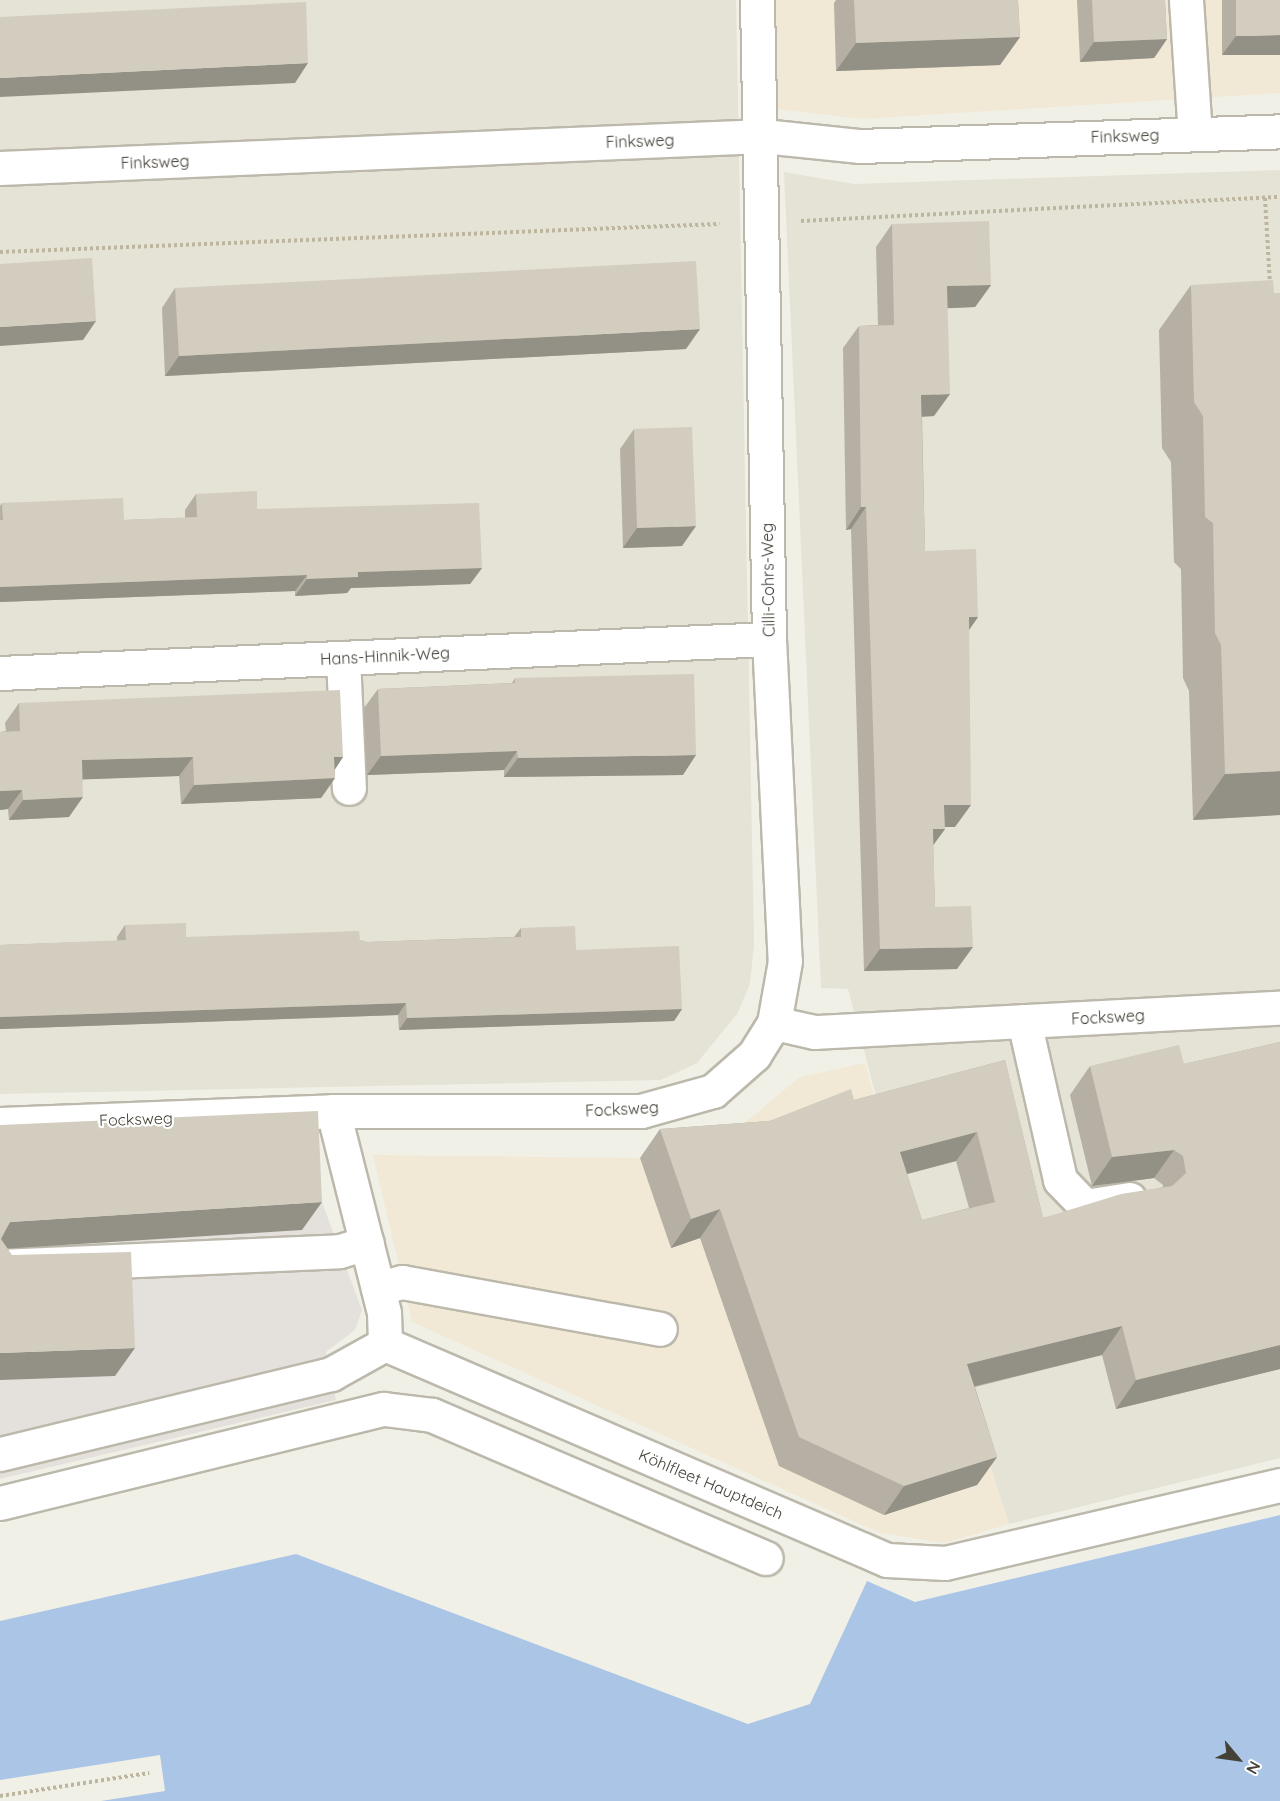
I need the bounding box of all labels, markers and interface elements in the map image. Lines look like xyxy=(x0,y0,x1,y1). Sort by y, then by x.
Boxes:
street label: Finksweg xyxy=(1090,125,1160,147)
street label: Finksweg xyxy=(605,130,675,152)
street label: Finksweg xyxy=(120,151,190,173)
street label: Cilli-Cohrs-Weg xyxy=(757,523,779,637)
street label: Hans-Hinnik-Weg xyxy=(320,643,450,669)
street label: Focksweg xyxy=(1071,1005,1145,1029)
street label: Focksweg xyxy=(585,1097,659,1121)
street label: Focksweg xyxy=(99,1108,173,1130)
street label: Köhlfleet Hauptdeich xyxy=(636,1445,786,1523)
north arrow xyxy=(1208,1729,1268,1789)
text: N xyxy=(1242,1758,1265,1778)

